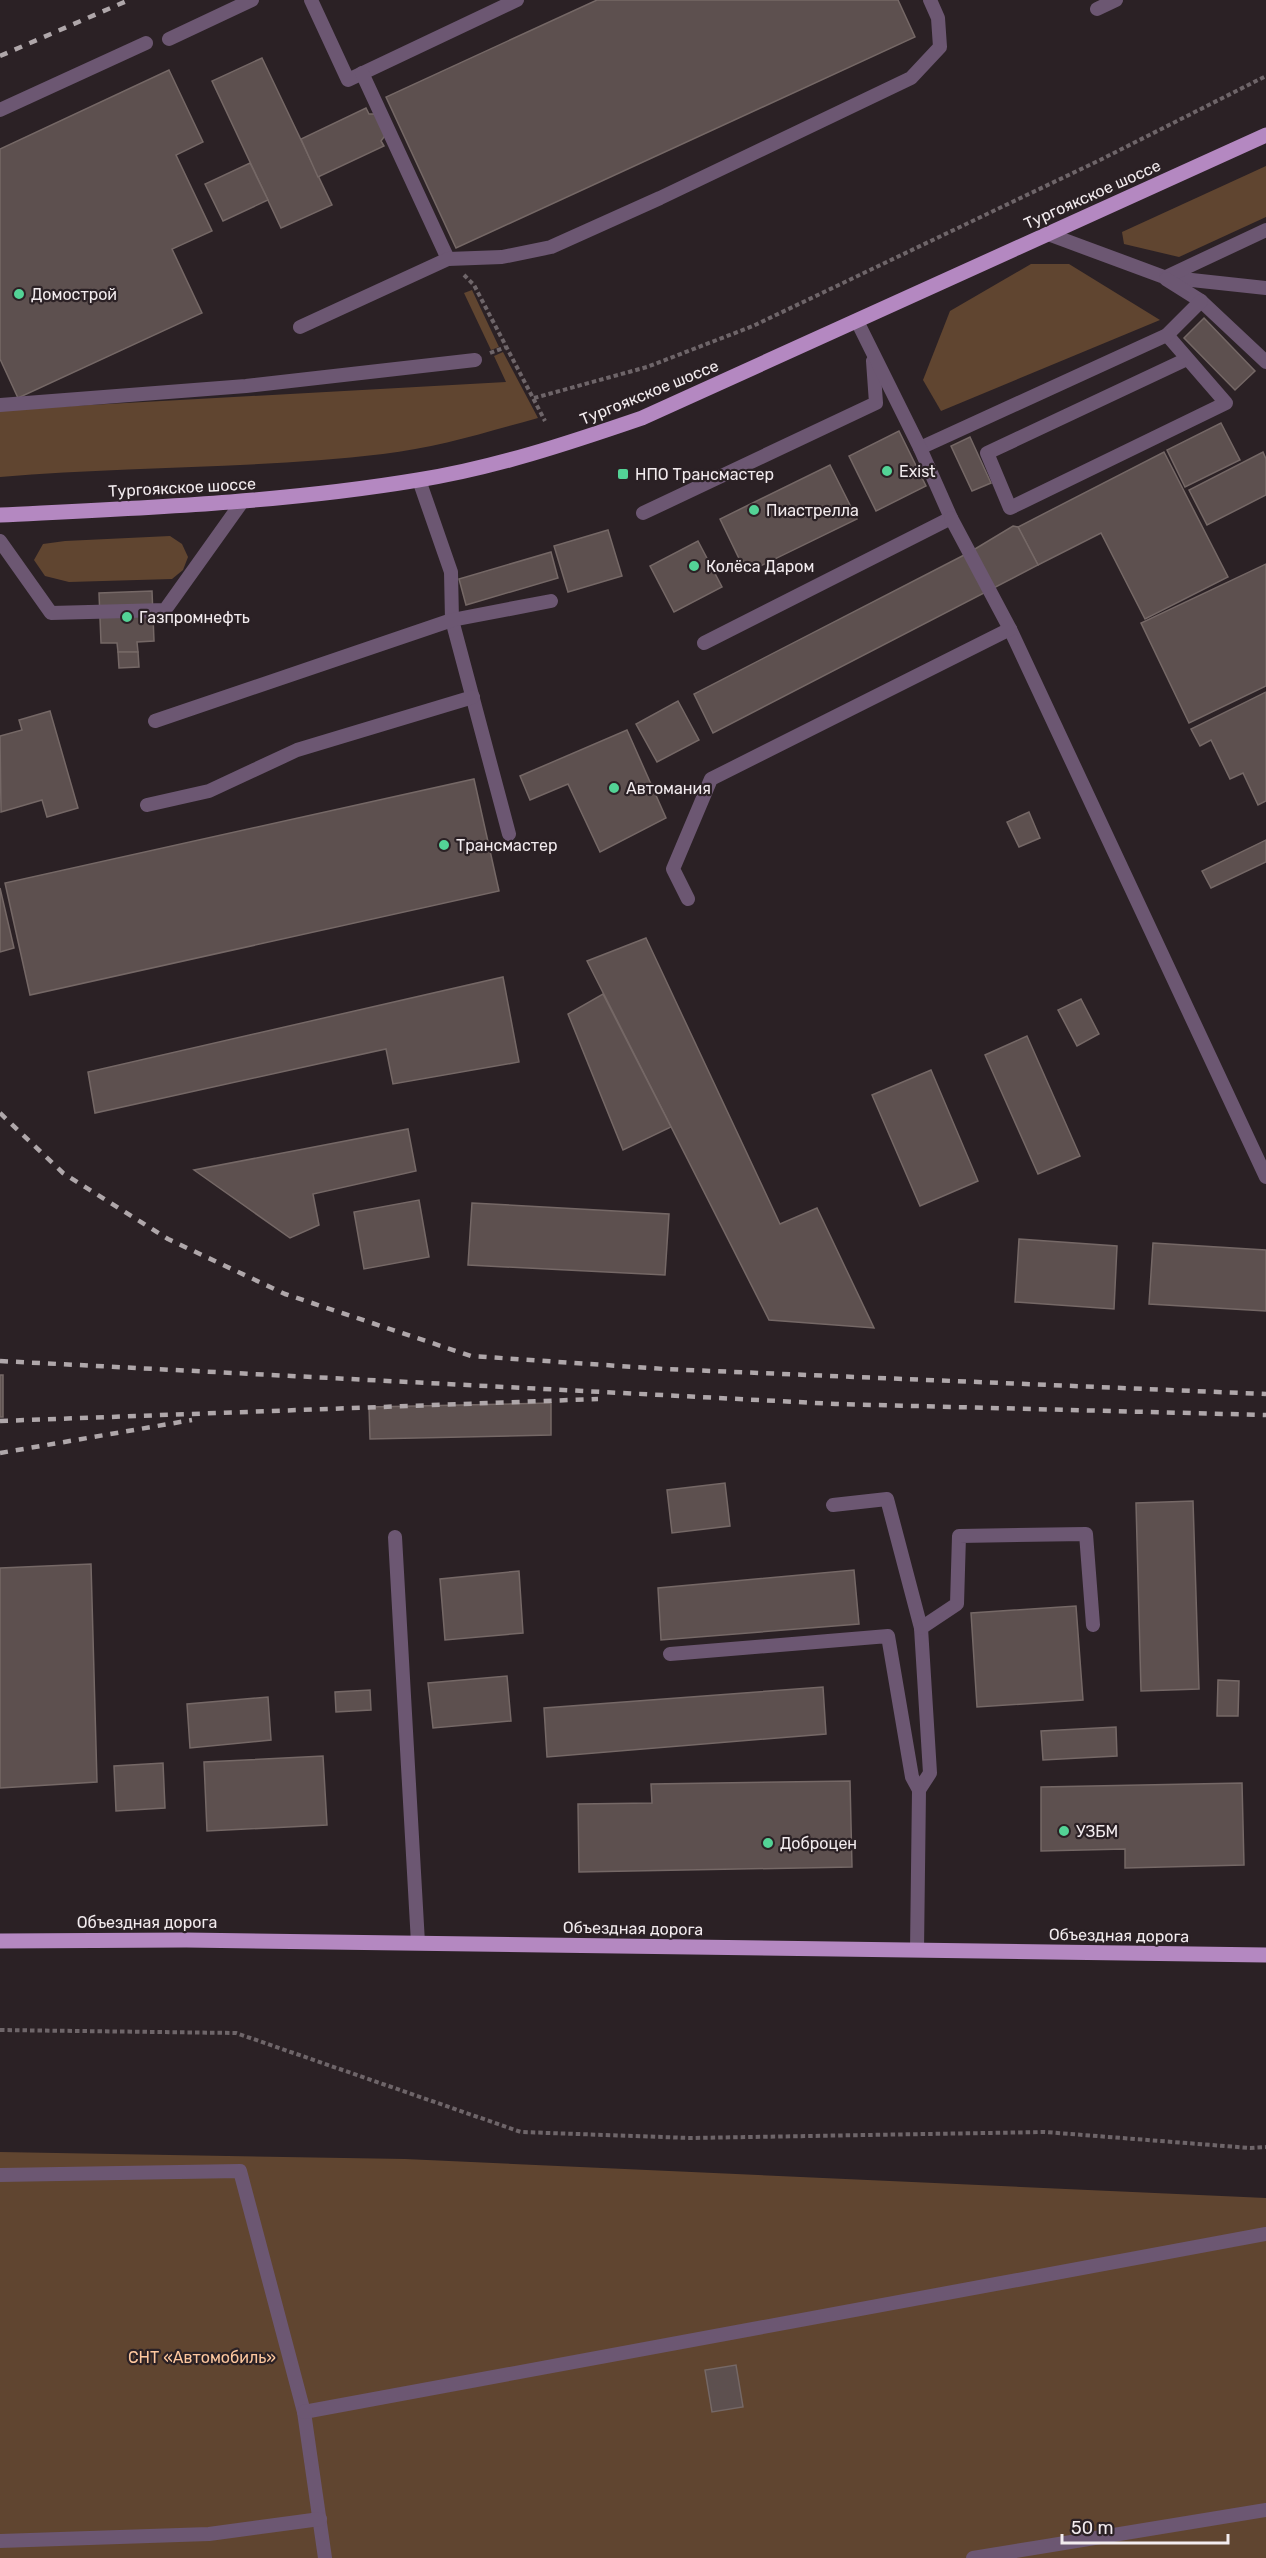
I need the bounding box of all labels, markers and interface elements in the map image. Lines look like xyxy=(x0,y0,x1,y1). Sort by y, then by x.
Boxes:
street label: Тургоякское шоссе xyxy=(1021,156,1164,233)
place label: Домострой xyxy=(31,285,117,304)
marker: Домострой xyxy=(12,287,26,301)
street label: Тургоякское шоссе xyxy=(577,356,721,429)
place label: Exist xyxy=(899,462,936,481)
marker: Exist xyxy=(880,464,894,478)
place label: НПО Трансмастер xyxy=(635,465,774,484)
marker: НПО Трансмастер xyxy=(616,467,630,481)
street label: Тургоякское шоссе xyxy=(108,474,256,501)
place label: Пиастрелла xyxy=(766,501,859,520)
marker: Пиастрелла xyxy=(747,503,761,517)
place label: Колёса Даром xyxy=(706,557,814,576)
marker: Колёса Даром xyxy=(687,559,701,573)
place label: Газпромнефть xyxy=(139,608,250,627)
marker: Газпромнефть xyxy=(120,610,134,624)
place label: Автомания xyxy=(626,779,711,798)
marker: Автомания xyxy=(607,781,621,795)
place label: Трансмастер xyxy=(456,836,557,855)
marker: Трансмастер xyxy=(437,838,451,852)
place label: УЗБМ xyxy=(1076,1822,1118,1841)
marker: УЗБМ xyxy=(1057,1824,1071,1838)
place label: Доброцен xyxy=(780,1834,857,1853)
marker: Доброцен xyxy=(761,1836,775,1850)
street label: Объездная дорога xyxy=(77,1913,217,1932)
street label: Объездная дорога xyxy=(563,1918,703,1939)
street label: Объездная дорога xyxy=(1049,1925,1189,1946)
park label: СНТ «Автомобиль» xyxy=(128,2348,276,2367)
scale bar xyxy=(1062,2507,1228,2545)
text: 50 m xyxy=(1071,2517,1114,2539)

